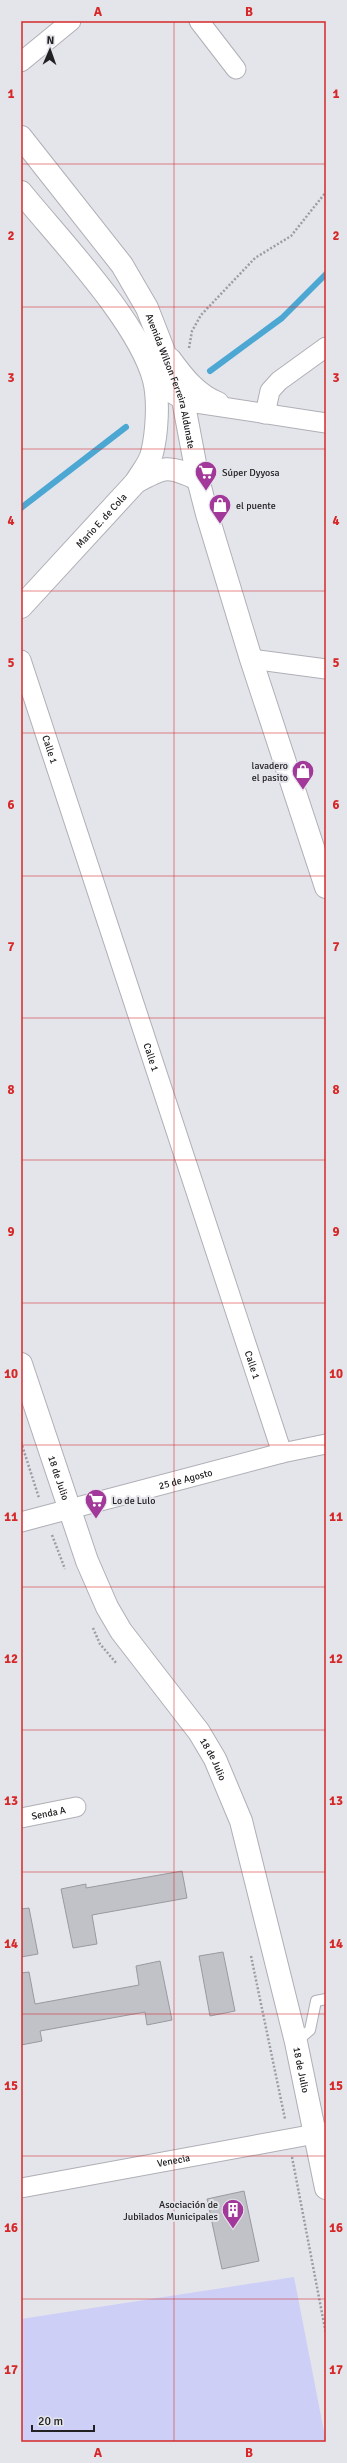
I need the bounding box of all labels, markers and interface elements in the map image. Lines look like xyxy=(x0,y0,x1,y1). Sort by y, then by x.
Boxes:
text: A xyxy=(94,4,103,20)
text: B xyxy=(245,4,253,20)
north arrow xyxy=(30,30,70,70)
text: N xyxy=(46,34,54,47)
text: 1 xyxy=(7,86,15,102)
text: 1 xyxy=(332,86,340,102)
text: 2 xyxy=(7,228,15,244)
text: 2 xyxy=(332,228,340,244)
street label: Avenida Wilson Ferreira Aldunate xyxy=(143,312,197,450)
text: 3 xyxy=(7,370,15,386)
text: 3 xyxy=(332,370,340,386)
supermarket icon: Súper Dyyosa xyxy=(193,459,219,492)
place label: Súper Dyyosa xyxy=(222,467,280,479)
street label: Mario E. de Cola xyxy=(74,491,130,550)
shop icon: el puente xyxy=(207,492,233,525)
place label: el puente xyxy=(236,500,276,512)
text: 4 xyxy=(7,513,15,529)
text: 4 xyxy=(332,513,340,529)
text: 5 xyxy=(7,655,15,671)
text: 5 xyxy=(332,655,340,671)
street label: Calle 1 xyxy=(39,734,60,765)
shop icon: lavadero el pasito xyxy=(290,758,316,791)
place label: lavadero el pasito xyxy=(252,760,288,784)
text: 6 xyxy=(7,797,15,813)
text: 6 xyxy=(332,797,340,813)
text: 7 xyxy=(7,939,15,955)
text: 7 xyxy=(332,939,340,955)
street label: Calle 1 xyxy=(140,1042,161,1073)
text: 8 xyxy=(7,1082,15,1098)
text: 8 xyxy=(332,1082,340,1098)
text: 9 xyxy=(7,1224,15,1240)
text: 9 xyxy=(332,1224,340,1240)
street label: Calle 1 xyxy=(242,1349,262,1381)
text: 10 xyxy=(4,1366,18,1382)
text: 10 xyxy=(329,1366,343,1382)
street label: 18 de Julio xyxy=(45,1454,71,1502)
street label: 25 de Agosto xyxy=(157,1467,214,1492)
supermarket icon: Lo de Lulo xyxy=(83,1487,109,1520)
place label: Lo de Lulo xyxy=(112,1495,155,1507)
text: 11 xyxy=(4,1509,18,1525)
text: 11 xyxy=(329,1509,343,1525)
text: 12 xyxy=(4,1651,18,1667)
text: 12 xyxy=(329,1651,343,1667)
street label: 18 de Julio xyxy=(197,1736,228,1782)
text: 13 xyxy=(4,1793,18,1809)
text: 13 xyxy=(329,1793,343,1809)
street label: Senda A xyxy=(30,1804,67,1823)
text: 14 xyxy=(4,1936,18,1952)
text: 14 xyxy=(329,1936,343,1952)
street label: 18 de Julio xyxy=(290,2046,311,2094)
text: 15 xyxy=(4,2078,18,2094)
text: 15 xyxy=(329,2078,343,2094)
street label: Venecia xyxy=(156,2152,191,2170)
building icon: Asociación de Jubilados Municipales xyxy=(220,2197,246,2230)
place label: Asociación de Jubilados Municipales xyxy=(123,2199,219,2223)
text: 16 xyxy=(4,2220,18,2236)
text: 16 xyxy=(329,2220,343,2236)
text: 17 xyxy=(4,2362,18,2378)
text: 17 xyxy=(329,2362,343,2378)
scale bar xyxy=(32,2407,94,2433)
text: 20 m xyxy=(38,2414,63,2429)
text: A xyxy=(94,2445,103,2461)
text: B xyxy=(245,2445,253,2461)

